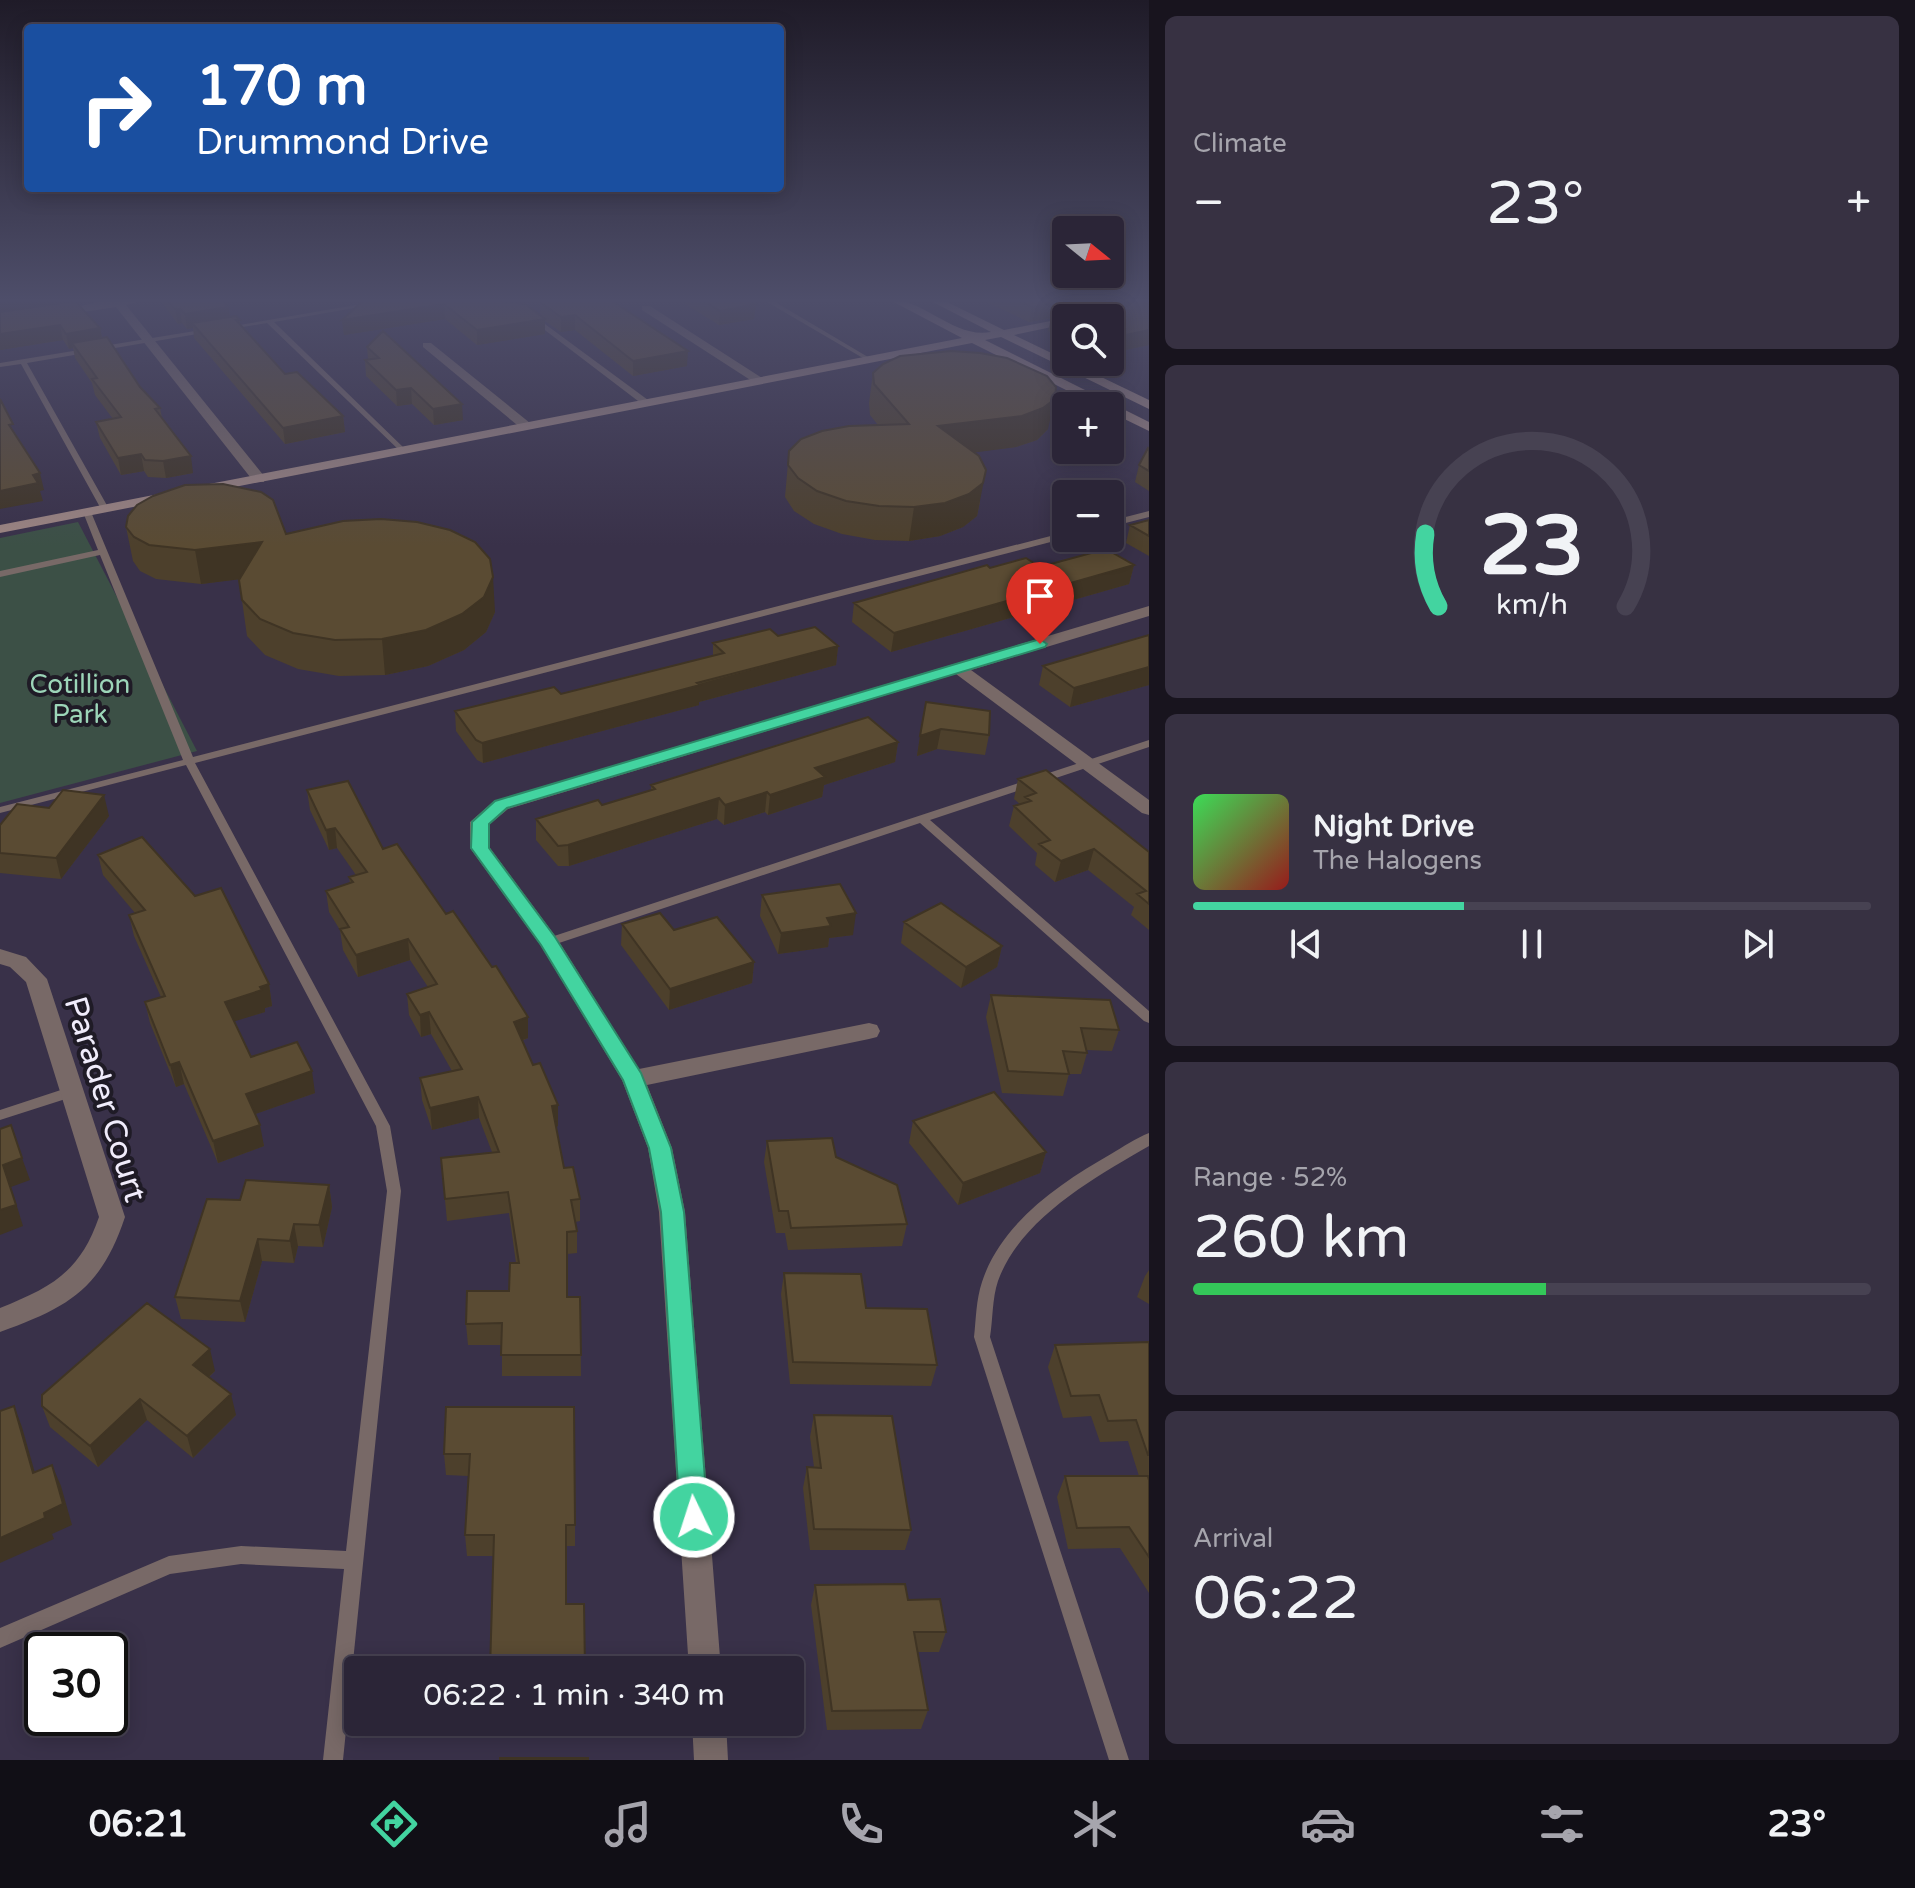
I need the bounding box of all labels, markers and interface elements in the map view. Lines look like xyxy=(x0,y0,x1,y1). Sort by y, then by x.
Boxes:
text: 170 m xyxy=(196,53,367,120)
icon: right xyxy=(64,56,168,160)
text: Drummond Drive xyxy=(196,121,489,164)
text: Climate xyxy=(1193,128,1287,159)
text: 23° xyxy=(1486,168,1584,240)
text: − xyxy=(1193,177,1224,230)
text: + xyxy=(1846,177,1871,230)
north arrow xyxy=(1052,216,1124,288)
map controls xyxy=(1052,216,1124,552)
button: search xyxy=(1052,304,1124,376)
button: + xyxy=(1052,392,1124,464)
button: − xyxy=(1052,480,1124,552)
text: 23 xyxy=(1480,497,1584,597)
pin xyxy=(1006,562,1074,644)
icon: arrive xyxy=(1018,574,1062,618)
text: km/h xyxy=(1496,588,1568,622)
park label: Cotillion Park xyxy=(30,669,130,730)
text: Night Drive xyxy=(1313,808,1474,845)
text: The Halogens xyxy=(1313,845,1482,876)
icon: previous xyxy=(1284,922,1328,966)
icon: pause xyxy=(1510,922,1554,966)
icon: next xyxy=(1736,922,1780,966)
street label: Parader Court xyxy=(56,992,154,1207)
text: Range · 52% xyxy=(1193,1162,1347,1193)
text: 260 km xyxy=(1193,1202,1409,1274)
position arrow xyxy=(652,1475,736,1559)
text: Arrival xyxy=(1193,1523,1273,1554)
text: 06:22 xyxy=(1193,1563,1359,1635)
speed limit sign: 30 xyxy=(24,1632,128,1736)
text: 06:22 · 1 min · 340 m xyxy=(423,1677,725,1714)
icon: directions xyxy=(366,1796,422,1852)
icon: music xyxy=(600,1796,656,1852)
icon: phone xyxy=(833,1796,889,1852)
icon: climate xyxy=(1067,1796,1123,1852)
icon: car xyxy=(1300,1796,1356,1852)
icon: filters xyxy=(1534,1796,1590,1852)
text: 06:21 xyxy=(89,1803,189,1846)
text: 23° xyxy=(1767,1803,1826,1846)

